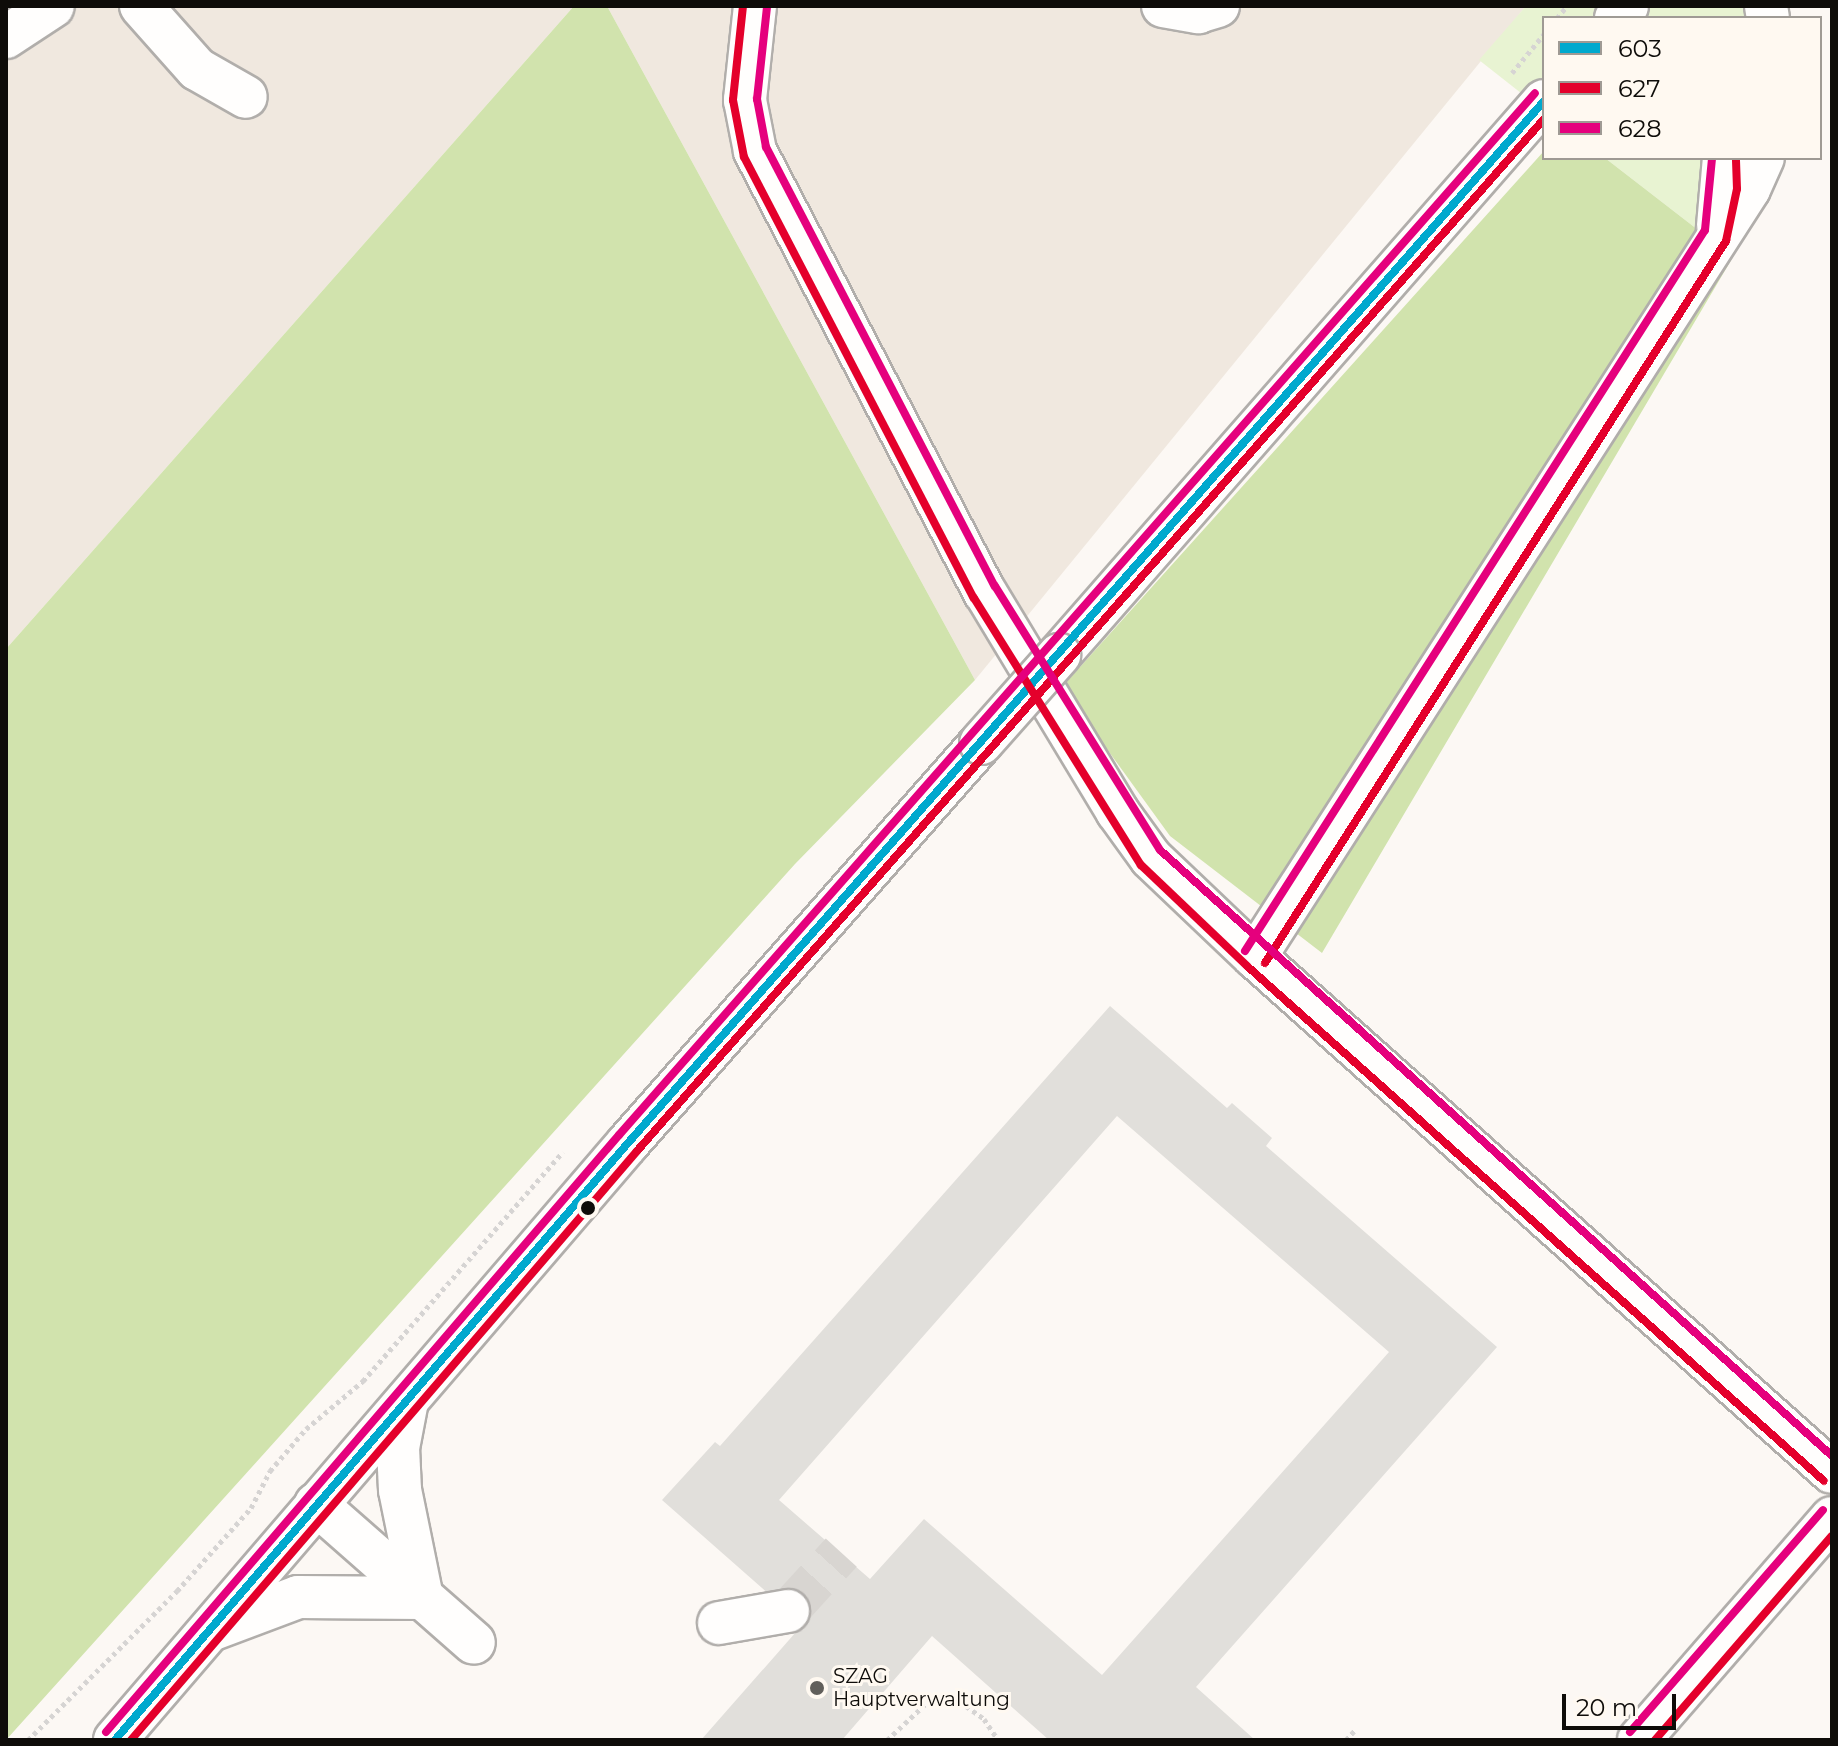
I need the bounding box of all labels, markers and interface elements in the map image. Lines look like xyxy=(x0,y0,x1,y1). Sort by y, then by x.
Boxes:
legend xyxy=(1542,16,1822,160)
text: 603 xyxy=(1618,34,1662,63)
text: 627 xyxy=(1618,74,1660,103)
text: 628 xyxy=(1618,114,1662,143)
unlabelled marker xyxy=(580,1200,596,1216)
place label: SZAG Hauptverwaltung xyxy=(833,1664,1010,1711)
scale bar xyxy=(1566,1678,1680,1728)
marker: SZAG Hauptverwaltung xyxy=(808,1679,826,1697)
text: 20 m xyxy=(1576,1693,1637,1722)

